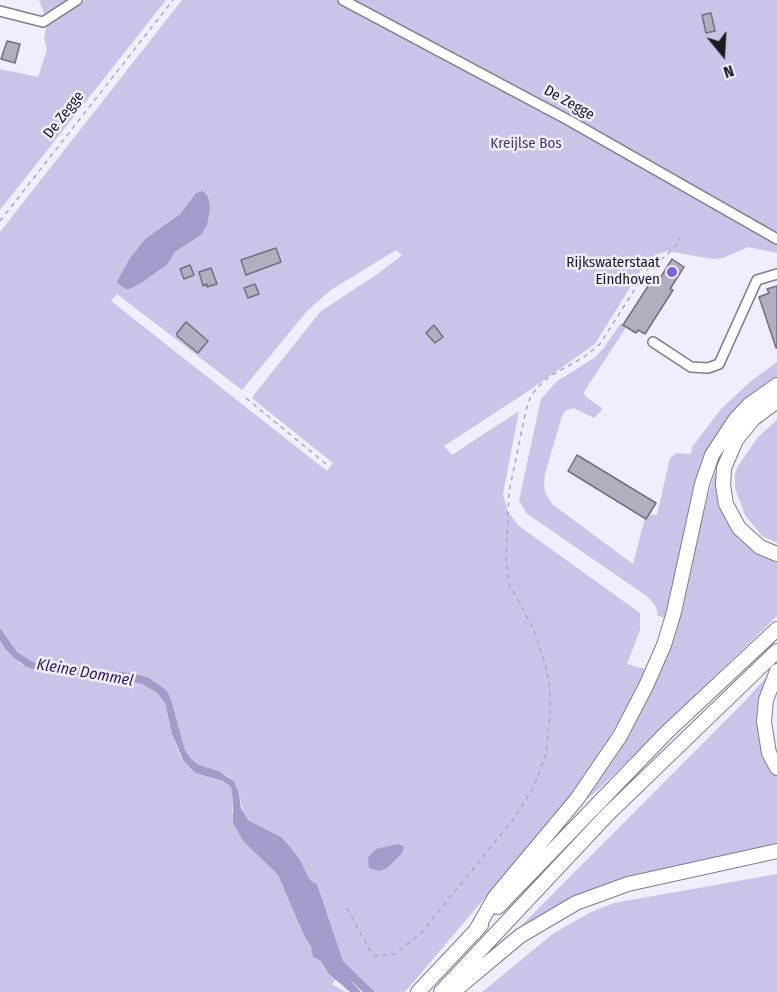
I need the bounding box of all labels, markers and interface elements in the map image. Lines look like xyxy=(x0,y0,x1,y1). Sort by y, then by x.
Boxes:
north arrow xyxy=(693,24,753,84)
text: N xyxy=(721,61,736,82)
street label: De Zegge xyxy=(541,82,597,124)
street label: De Zegge xyxy=(40,88,88,142)
park label: Kreijlse Bos xyxy=(490,135,562,153)
place label: Rijkswaterstaat Eindhoven xyxy=(566,254,660,289)
marker: Rijkswaterstaat Eindhoven xyxy=(665,265,679,279)
water label: Kleine Dommel xyxy=(35,655,135,691)

